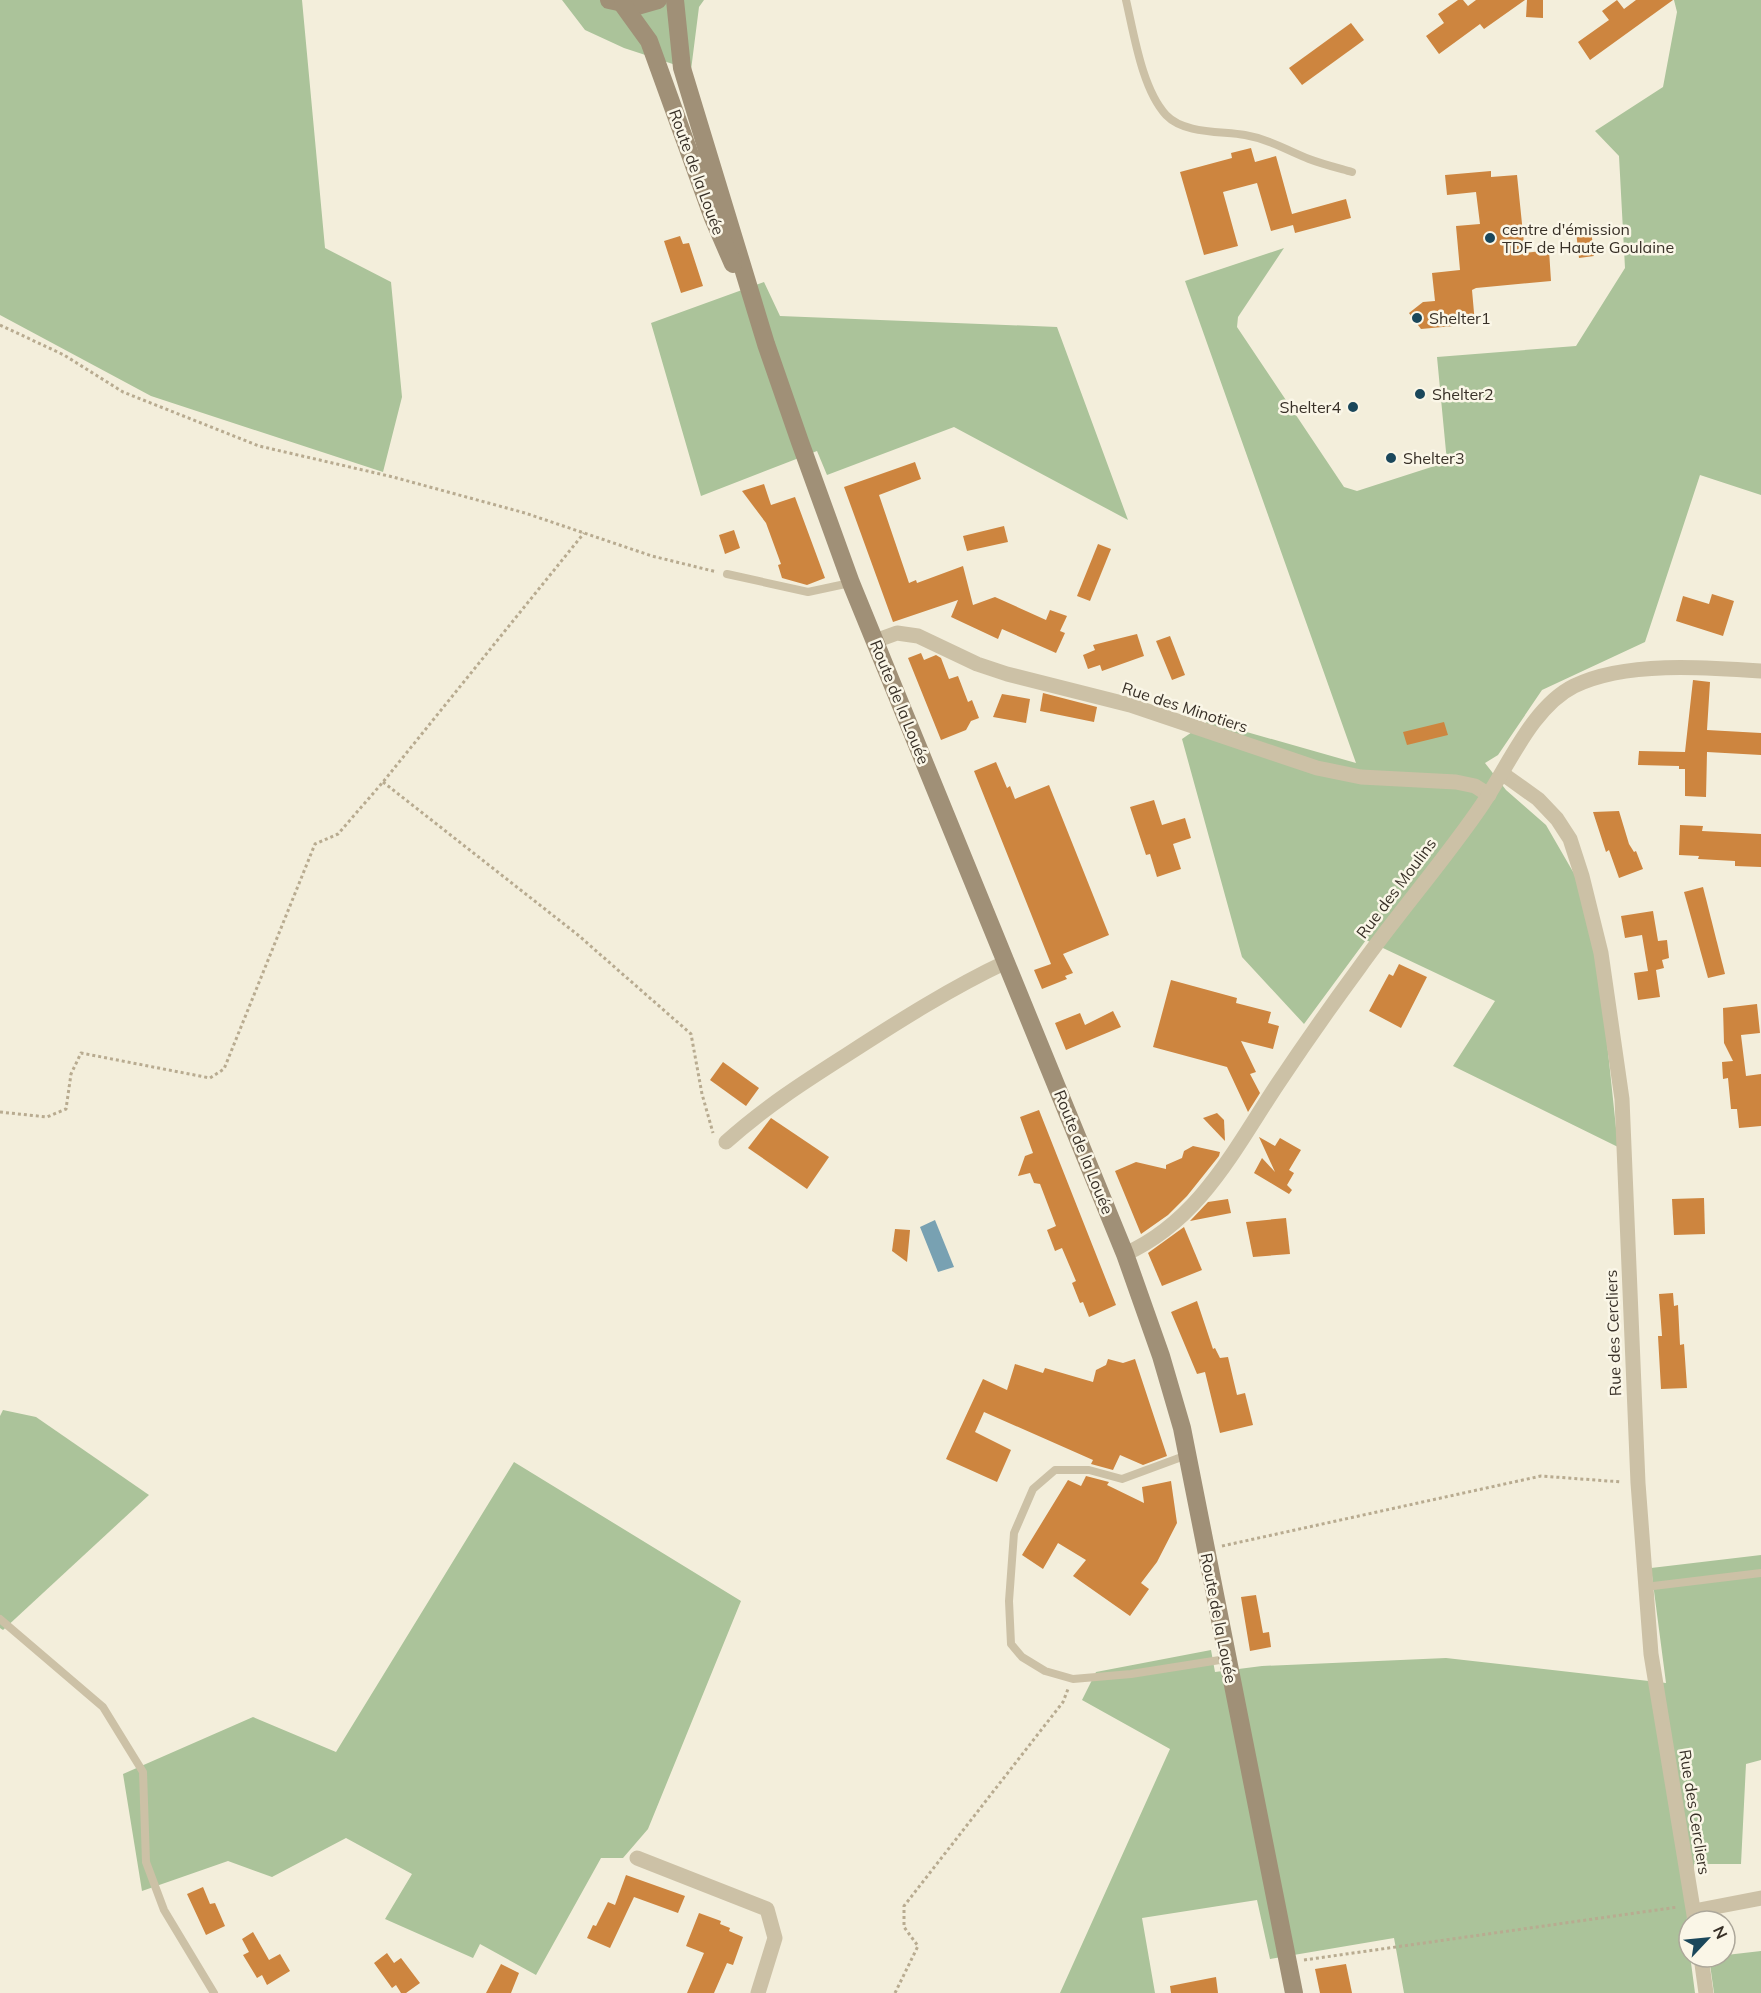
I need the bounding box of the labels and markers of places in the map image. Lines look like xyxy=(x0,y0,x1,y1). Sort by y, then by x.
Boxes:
place label: centre d'émission TDF de Haute Goulaine xyxy=(1502,219,1674,257)
marker: centre d'émission TDF de Haute Goulaine xyxy=(1483,231,1497,245)
place label: Shelter1 xyxy=(1429,308,1491,328)
marker: Shelter1 xyxy=(1410,311,1424,325)
place label: Shelter2 xyxy=(1432,384,1494,404)
marker: Shelter2 xyxy=(1413,387,1427,401)
place label: Shelter4 xyxy=(1280,397,1341,417)
marker: Shelter4 xyxy=(1346,400,1360,414)
place label: Shelter3 xyxy=(1403,448,1465,468)
marker: Shelter3 xyxy=(1384,451,1398,465)

